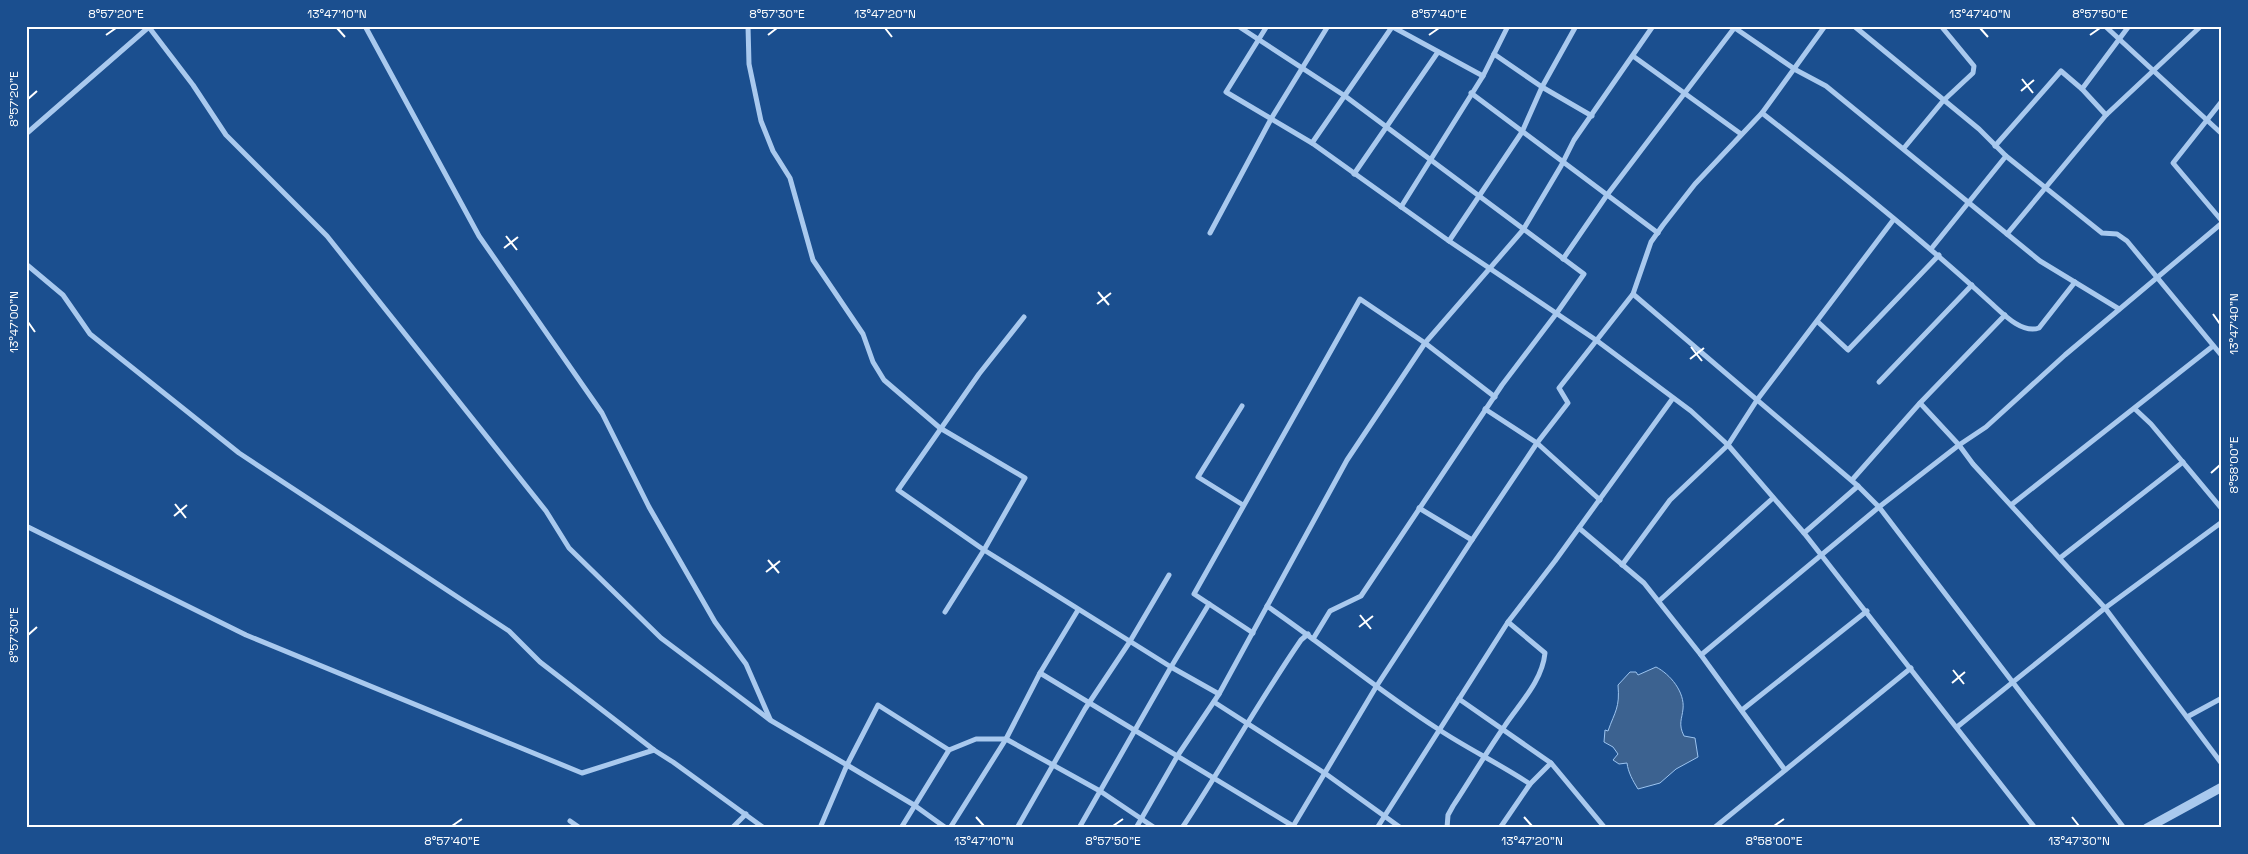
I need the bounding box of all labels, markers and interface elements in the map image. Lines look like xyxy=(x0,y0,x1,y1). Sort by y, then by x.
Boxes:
text: 8°57'20"E xyxy=(88,6,144,22)
text: 13°47'10"N xyxy=(307,6,367,22)
text: 8°57'30"E xyxy=(749,6,805,22)
text: 13°47'20"N xyxy=(854,6,916,22)
text: 8°57'40"E xyxy=(1411,6,1467,22)
text: 13°47'40"N xyxy=(1949,6,2011,22)
text: 8°57'50"E xyxy=(2072,6,2128,22)
text: 8°57'20"E xyxy=(6,71,22,127)
text: 13°47'00"N xyxy=(6,291,22,353)
text: 13°47'40"N xyxy=(2226,293,2242,355)
text: 8°58'00"E xyxy=(2226,436,2242,493)
text: 8°57'30"E xyxy=(6,607,22,663)
text: 8°57'40"E xyxy=(424,833,480,849)
text: 13°47'10"N xyxy=(954,833,1014,849)
text: 8°57'50"E xyxy=(1085,833,1141,849)
text: 13°47'20"N xyxy=(1501,833,1563,849)
text: 8°58'00"E xyxy=(1746,833,1803,849)
text: 13°47'30"N xyxy=(2048,833,2110,849)

